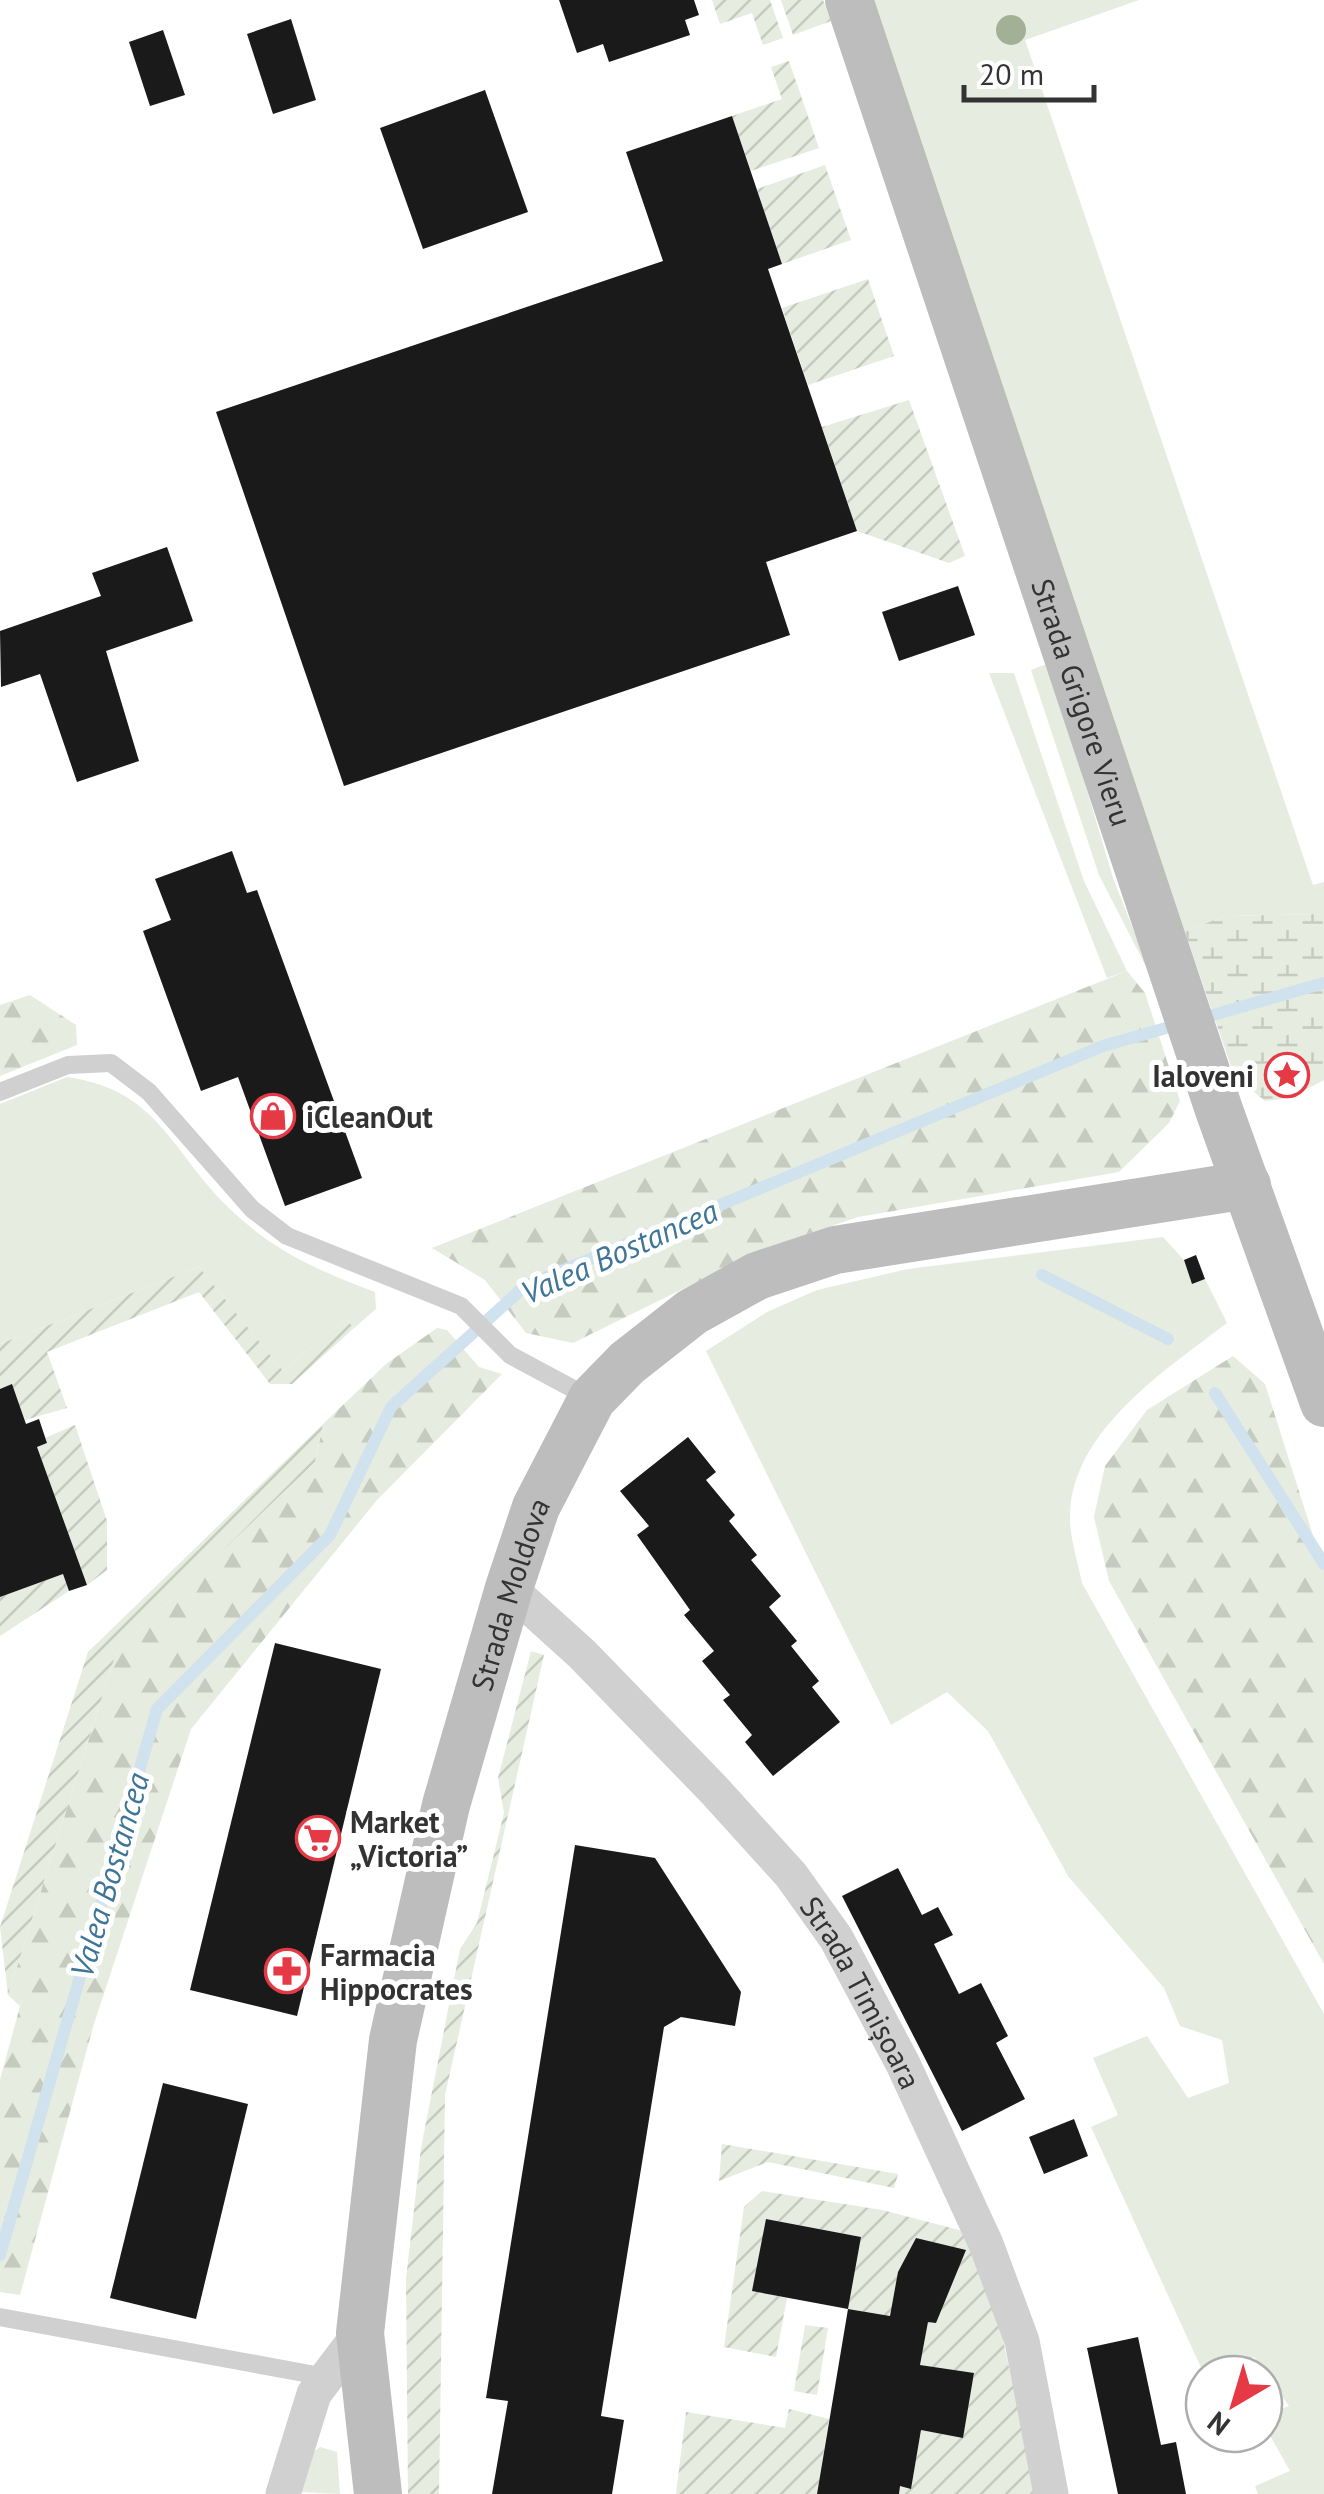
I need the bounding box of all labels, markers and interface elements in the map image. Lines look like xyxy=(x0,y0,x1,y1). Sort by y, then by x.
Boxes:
scale bar xyxy=(964,40,1094,102)
text: 20 m xyxy=(979,54,1044,93)
street label: Strada Grigore Vieru xyxy=(1024,573,1142,831)
place icon: Ialoveni xyxy=(1264,1052,1310,1098)
place label: Ialoveni xyxy=(1152,1056,1254,1095)
shop icon: iCleanOut xyxy=(250,1093,296,1139)
place label: iCleanOut xyxy=(306,1097,433,1136)
water label: Valea Bostancea xyxy=(514,1189,724,1313)
street label: Strada Moldova xyxy=(461,1490,557,1695)
water label: Valea Bostancea xyxy=(60,1767,158,1982)
place label: Market „Victoria” xyxy=(350,1802,468,1875)
supermarket icon: Market „Victoria” xyxy=(295,1815,341,1861)
street label: Strada Timișoara xyxy=(792,1888,931,2095)
place label: Farmacia Hippocrates xyxy=(320,1935,473,2008)
pharmacy icon: Farmacia Hippocrates xyxy=(264,1948,310,1994)
north arrow xyxy=(1184,2354,1284,2454)
text: N xyxy=(1200,2404,1237,2444)

